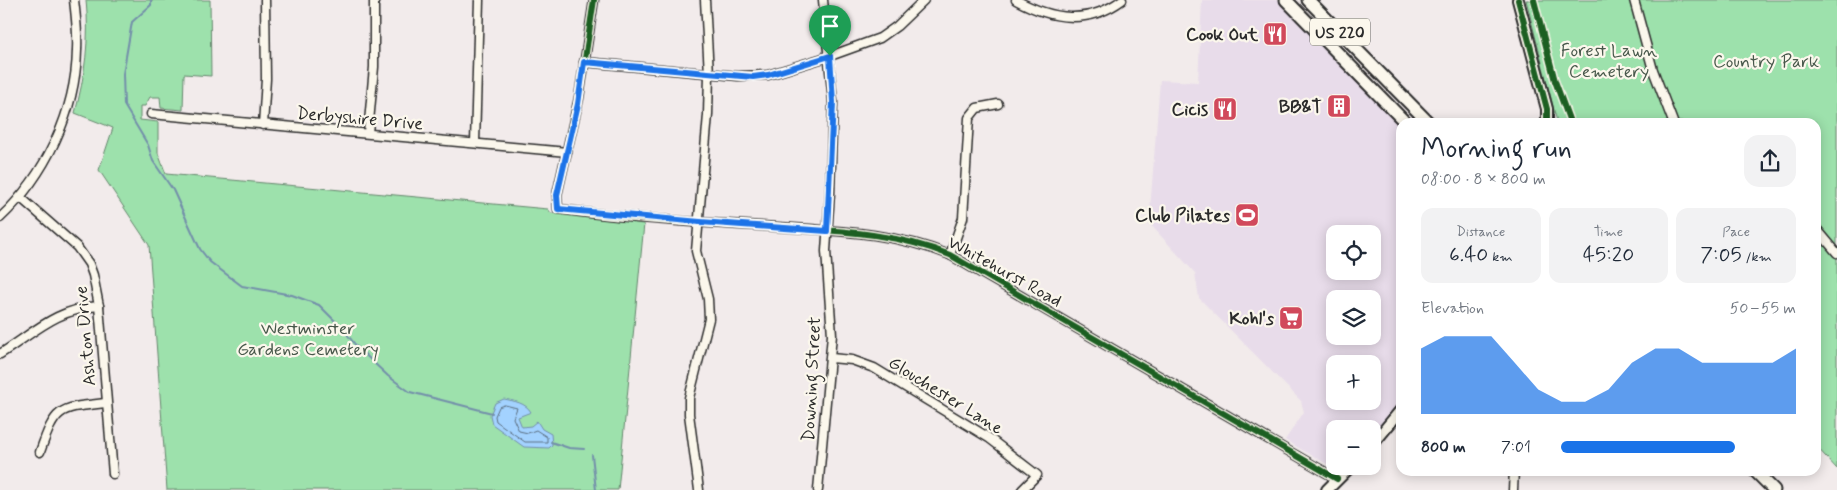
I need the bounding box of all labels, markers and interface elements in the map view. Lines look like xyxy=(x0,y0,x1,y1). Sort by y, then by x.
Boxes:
pin xyxy=(809,5,851,56)
icon: arrive xyxy=(816,12,844,40)
road number: US 220 xyxy=(1310,18,1370,46)
restaurant icon: Cook Out xyxy=(1262,21,1288,47)
place label: Cook Out xyxy=(1186,23,1258,47)
park label: Forest Lawn Cemetery xyxy=(1561,39,1657,84)
park label: Country Park xyxy=(1713,50,1819,74)
building icon: BB&T xyxy=(1326,93,1352,119)
place label: BB&T xyxy=(1279,95,1322,119)
restaurant icon: Cicis xyxy=(1212,96,1238,122)
place label: Cicis xyxy=(1172,98,1208,122)
street label: Derbyshire Drive xyxy=(296,102,424,136)
text: Morning run xyxy=(1421,131,1572,168)
button: share xyxy=(1744,135,1796,187)
text: 08:00 · 8 × 800 m xyxy=(1421,169,1546,190)
sports icon: Club Pilates xyxy=(1234,202,1260,228)
place label: Club Pilates xyxy=(1135,204,1230,228)
text: Distance xyxy=(1456,223,1505,241)
text: Time xyxy=(1594,223,1623,241)
text: Pace xyxy=(1722,223,1750,241)
map controls xyxy=(1326,225,1381,475)
button: locate xyxy=(1326,225,1381,280)
street label: Whitehurst Road xyxy=(943,231,1066,313)
text: 6.40 xyxy=(1449,241,1488,269)
text: 45:20 xyxy=(1583,241,1634,269)
text: 7:05 xyxy=(1700,241,1742,269)
text: km xyxy=(1488,248,1513,266)
text: /km xyxy=(1742,248,1772,266)
street label: Ashton Drive xyxy=(70,285,102,387)
button: layers xyxy=(1326,290,1381,345)
text: Elevation xyxy=(1421,298,1484,319)
text: 50–55 m xyxy=(1730,298,1796,319)
supermarket icon: Kohl's xyxy=(1278,305,1304,331)
place label: Kohl's xyxy=(1229,307,1274,331)
street label: Downing Street xyxy=(797,316,829,442)
park label: Westminster Gardens Cemetery xyxy=(237,317,379,362)
street label: Glouchester Lane xyxy=(884,351,1007,441)
button: + xyxy=(1326,355,1381,410)
button: − xyxy=(1326,420,1381,475)
text: 800 m xyxy=(1421,437,1466,458)
text: 7:01 xyxy=(1501,437,1531,458)

